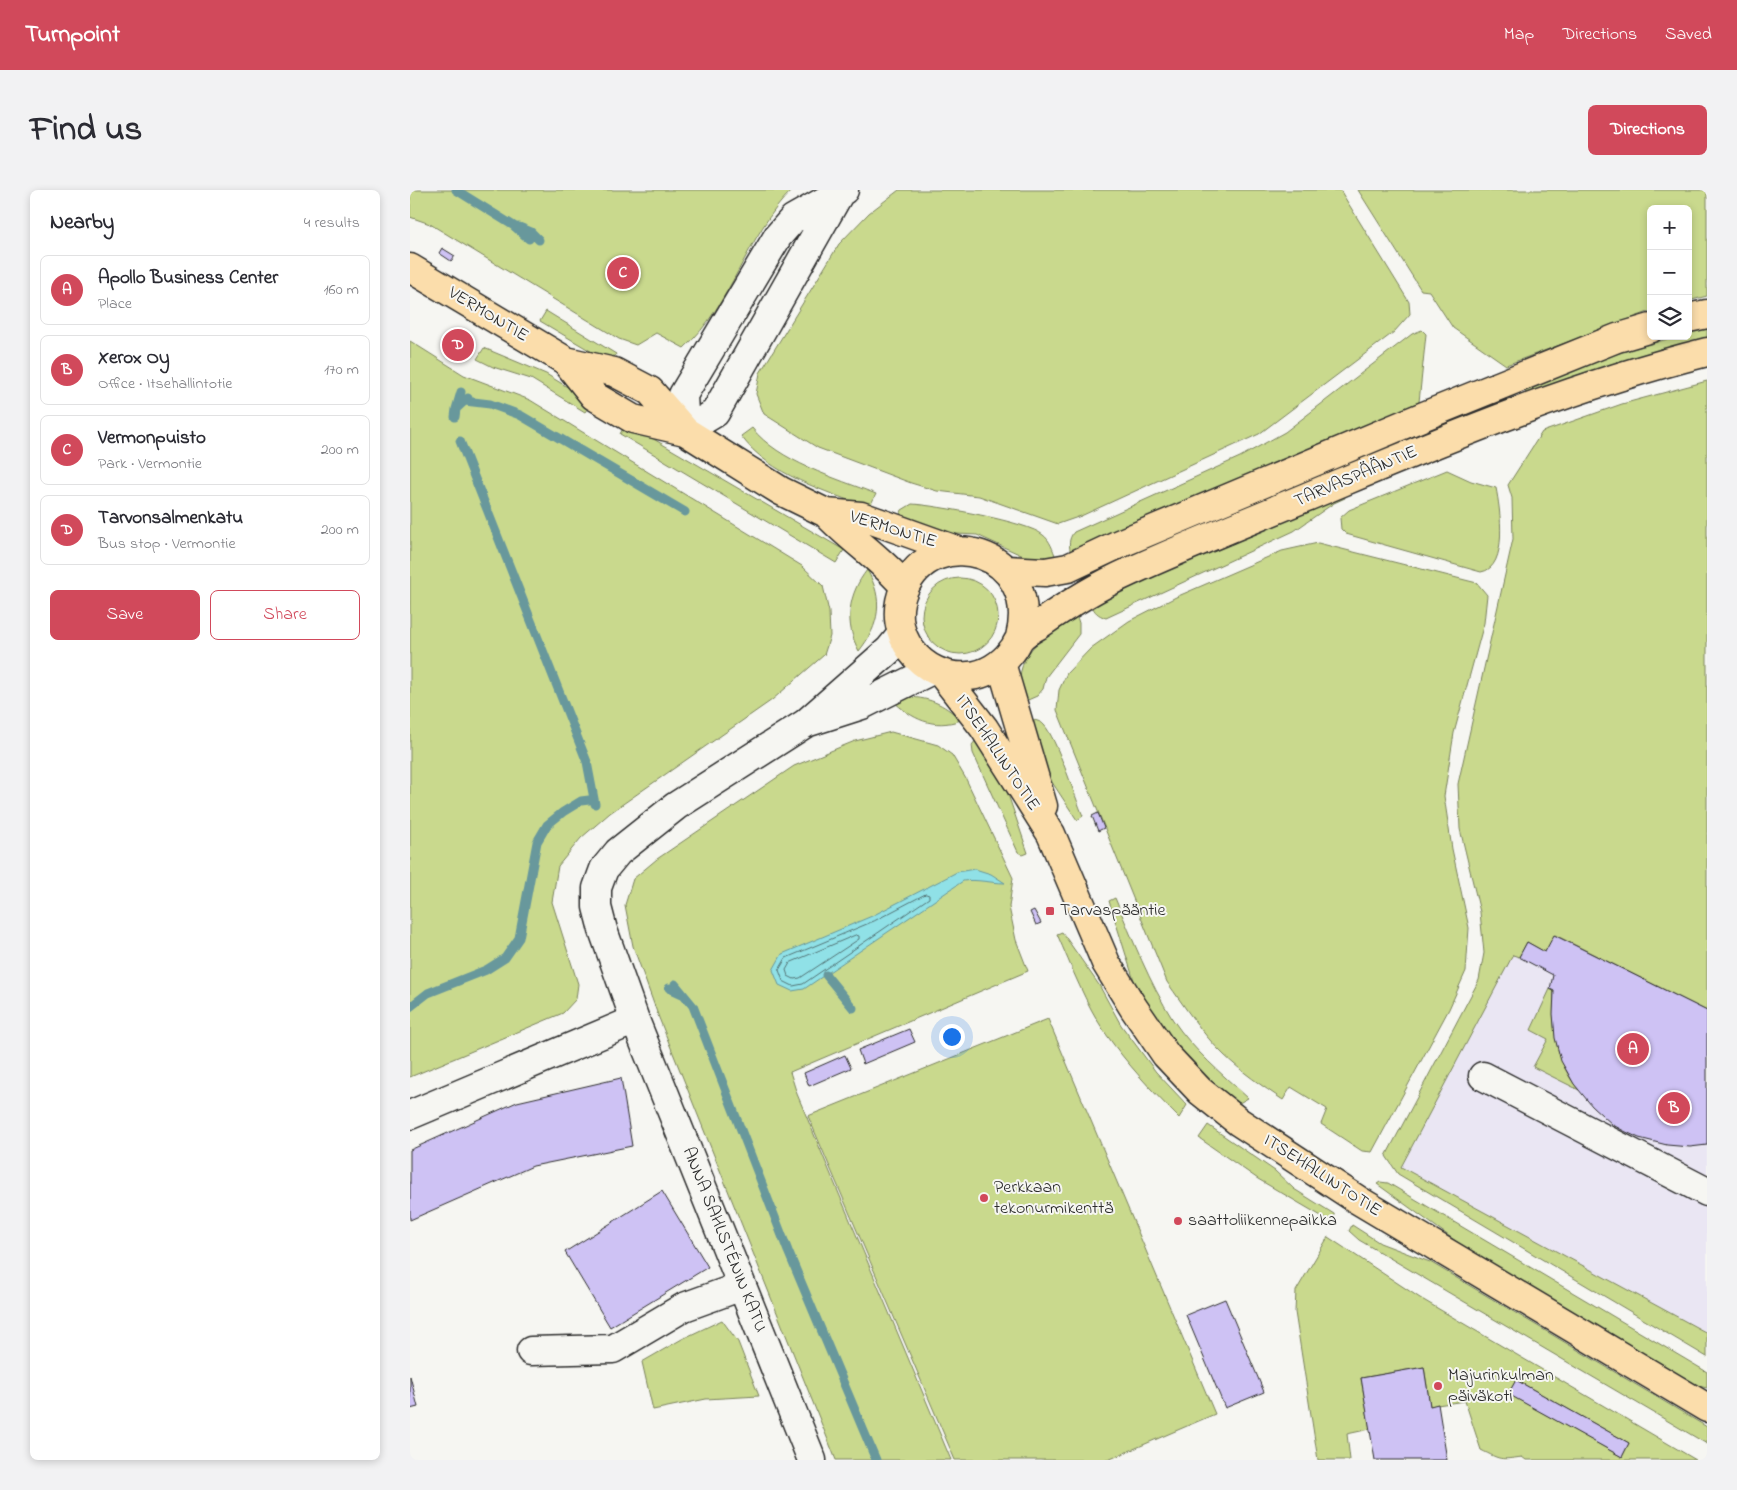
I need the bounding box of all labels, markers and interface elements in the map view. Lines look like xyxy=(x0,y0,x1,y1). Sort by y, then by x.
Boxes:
text: Turnpoint xyxy=(25,18,120,53)
text: Map xyxy=(1504,22,1534,48)
text: Directions xyxy=(1562,22,1637,48)
text: Saved xyxy=(1665,22,1712,48)
text: Find us xyxy=(30,105,142,156)
button: Directions xyxy=(1588,105,1707,155)
map controls xyxy=(1647,205,1692,340)
button: + xyxy=(1647,205,1692,250)
text: Nearby xyxy=(50,208,114,238)
text: 4 results xyxy=(304,211,360,235)
button: − xyxy=(1647,250,1692,295)
pin: C xyxy=(607,254,639,292)
text: Apollo Business Center xyxy=(98,265,278,292)
text: A xyxy=(62,278,72,302)
text: 160 m xyxy=(324,278,359,302)
street label: VERMONTIE xyxy=(442,280,533,349)
text: Place xyxy=(98,292,132,316)
button: layers xyxy=(1647,295,1692,340)
pin: D xyxy=(442,326,474,364)
text: Xerox Oy xyxy=(98,345,170,372)
text: B xyxy=(62,358,72,382)
text: 170 m xyxy=(324,358,359,382)
text: Office · Itsehallintotie xyxy=(98,372,232,396)
text: Vermonpuisto xyxy=(98,425,206,452)
text: C xyxy=(63,438,71,462)
text: 200 m xyxy=(321,438,359,462)
street label: TARVASPÄÄNTIE xyxy=(1290,439,1422,515)
text: Park · Vermontie xyxy=(98,452,202,476)
street label: VERMONTIE xyxy=(845,504,940,556)
text: Tarvonsalmenkatu xyxy=(98,505,243,532)
text: D xyxy=(61,518,73,542)
text: 200 m xyxy=(321,518,359,542)
text: Bus stop · Vermontie xyxy=(98,532,236,556)
button: Save xyxy=(50,590,200,640)
button: Share xyxy=(210,590,360,640)
street label: ITSEHALLINTOTIE xyxy=(948,689,1046,817)
place label: Tarvaspääntie xyxy=(1060,898,1167,924)
marker: Tarvaspääntie xyxy=(1044,905,1056,917)
your location xyxy=(939,1024,965,1050)
pin: A xyxy=(1617,1030,1649,1068)
pin: B xyxy=(1658,1089,1690,1127)
street label: ITSEHALLINTOTIE xyxy=(1258,1128,1386,1224)
street label: ANNA SAHLSTÉNIN KATU xyxy=(675,1143,773,1337)
place label: Perkkaan tekonurmikenttä xyxy=(994,1175,1113,1222)
marker: Perkkaan tekonurmikenttä xyxy=(978,1192,990,1204)
place label: saattoliikennepaikka xyxy=(1188,1208,1337,1234)
marker: saattoliikennepaikka xyxy=(1172,1215,1184,1227)
place label: Majurinkulman päiväkoti xyxy=(1448,1363,1554,1410)
marker: Majurinkulman päiväkoti xyxy=(1432,1380,1444,1392)

